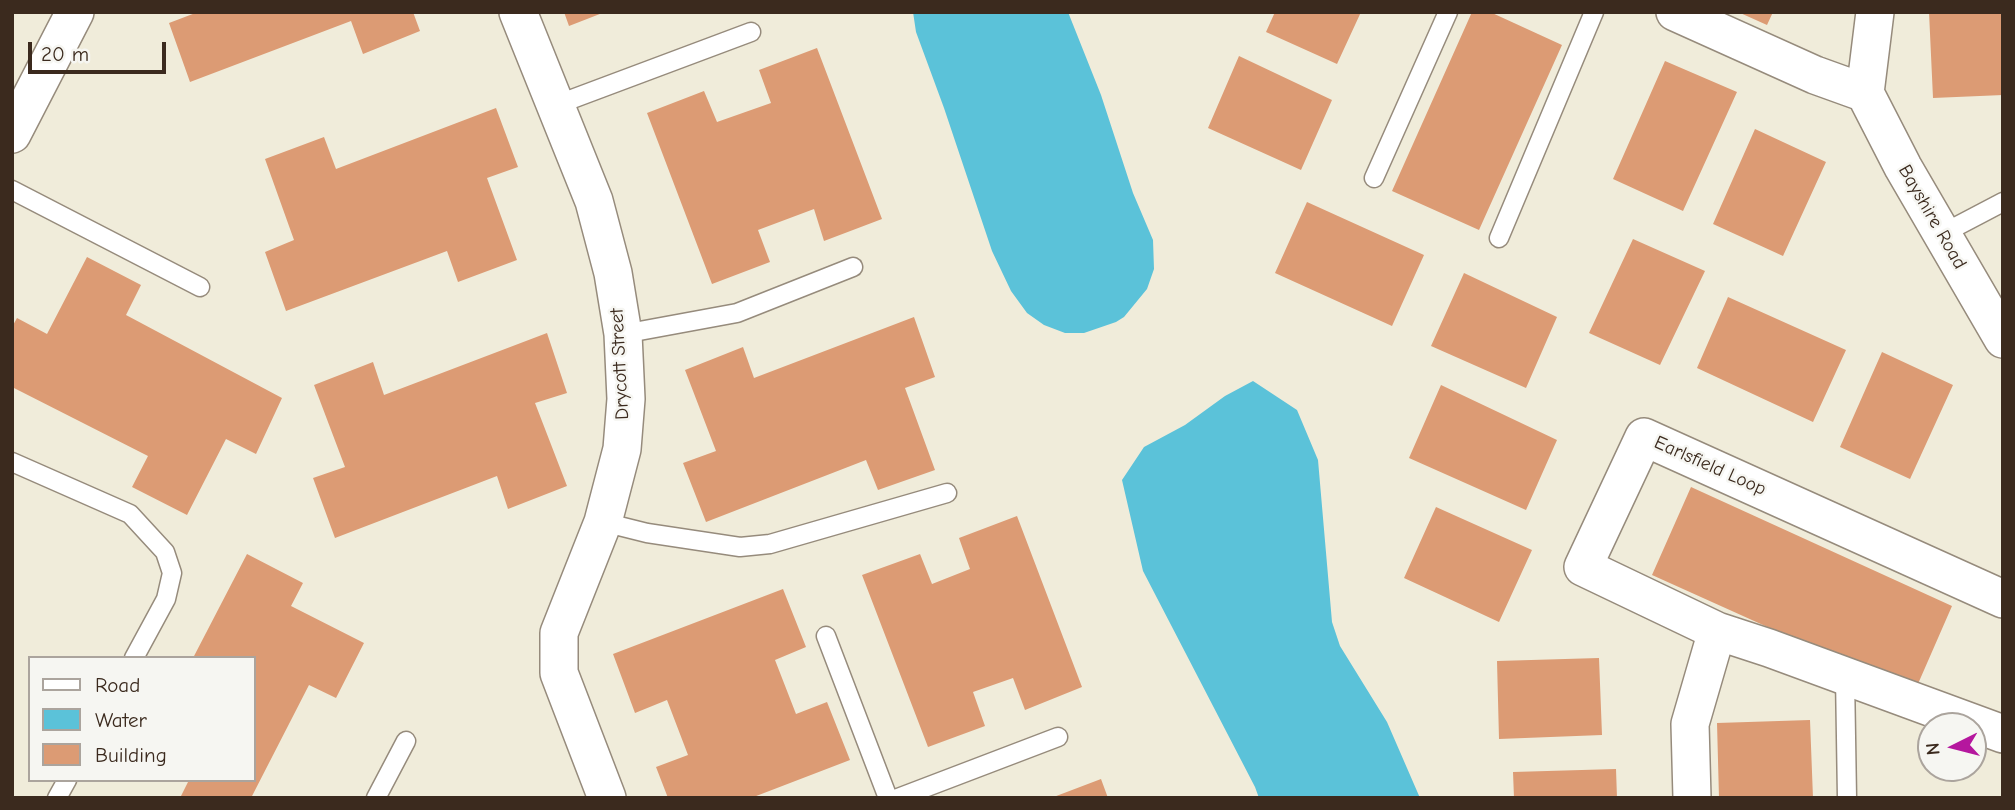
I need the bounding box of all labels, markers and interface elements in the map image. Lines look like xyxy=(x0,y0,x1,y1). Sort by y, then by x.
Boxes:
scale bar xyxy=(32,28,170,72)
text: 20 m xyxy=(41,42,89,66)
street label: Bayshire Road xyxy=(1893,161,1971,273)
street label: Drycott Street xyxy=(606,308,634,420)
street label: Earlsfield Loop xyxy=(1651,431,1769,501)
legend xyxy=(28,656,256,782)
text: Road xyxy=(95,673,140,697)
text: Water xyxy=(95,708,147,732)
north arrow xyxy=(1917,712,1987,782)
text: N xyxy=(1922,742,1945,756)
text: Building xyxy=(95,743,167,767)

